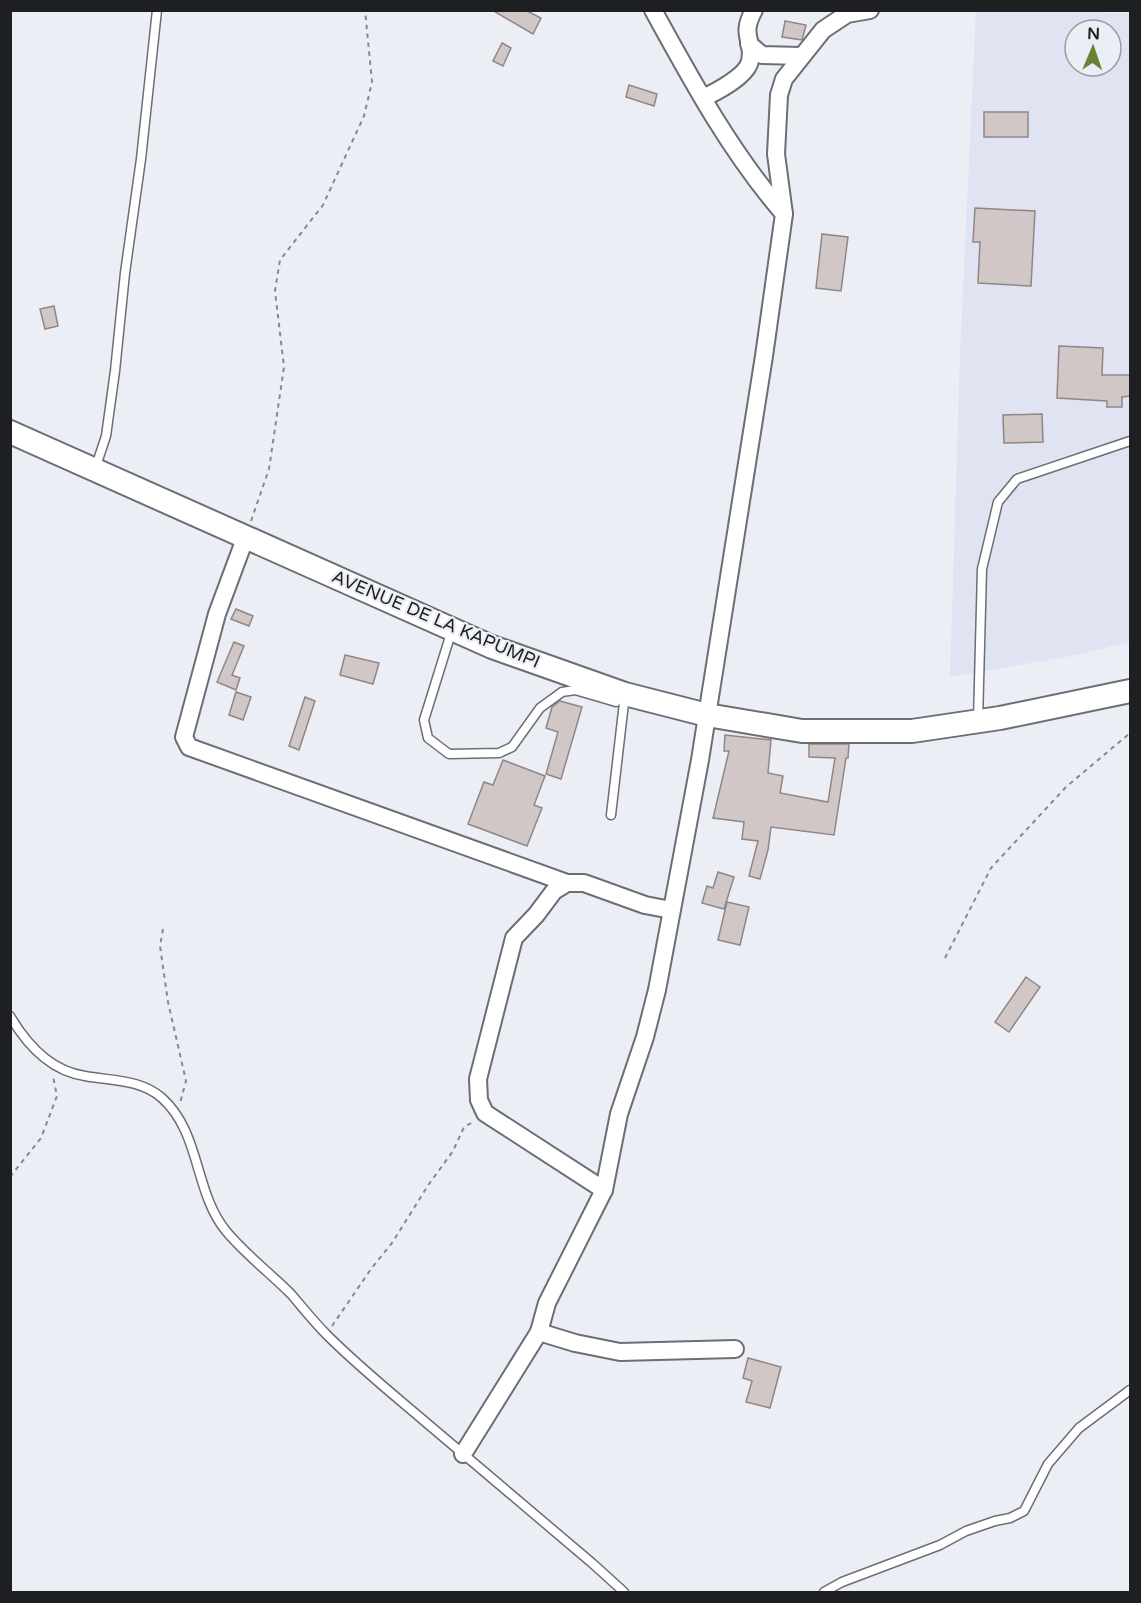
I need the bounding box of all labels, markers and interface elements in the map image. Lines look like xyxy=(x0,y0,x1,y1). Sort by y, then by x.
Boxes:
north arrow xyxy=(1063,18,1123,78)
text: N xyxy=(1087,24,1100,44)
street label: AVENUE DE LA KAPUMPI xyxy=(329,565,543,673)

